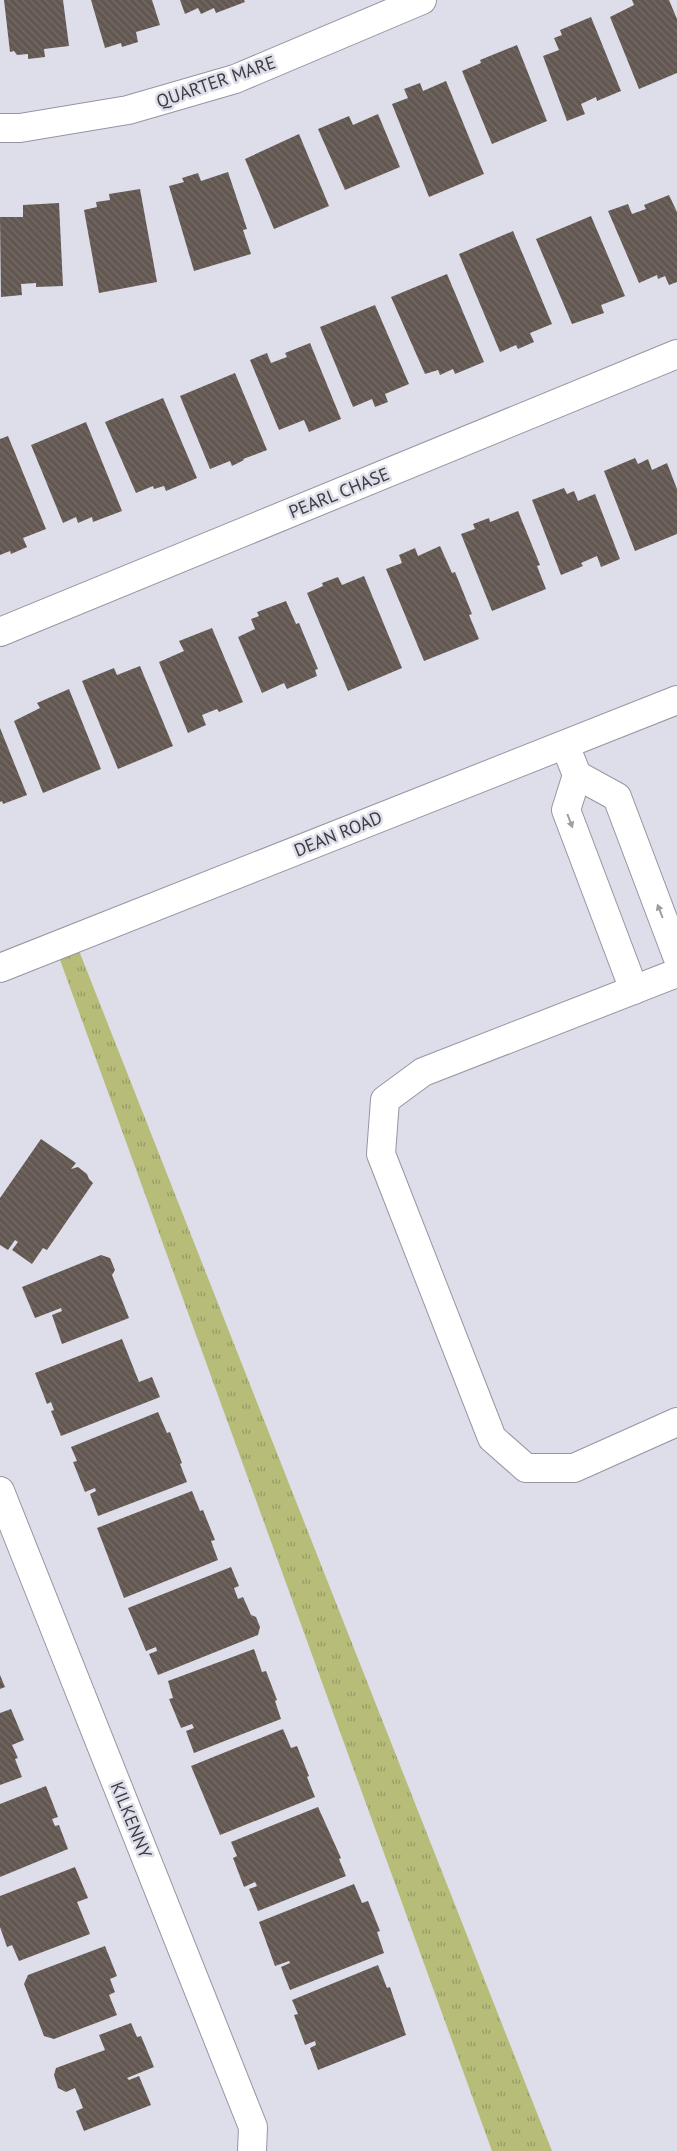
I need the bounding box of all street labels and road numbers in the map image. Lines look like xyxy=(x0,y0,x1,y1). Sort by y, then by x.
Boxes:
street label: QUARTER MARE xyxy=(153,50,278,113)
street label: PEARL CHASE xyxy=(285,462,392,523)
street label: DEAN ROAD xyxy=(290,805,385,862)
street label: KILKENNY xyxy=(106,1778,157,1861)

